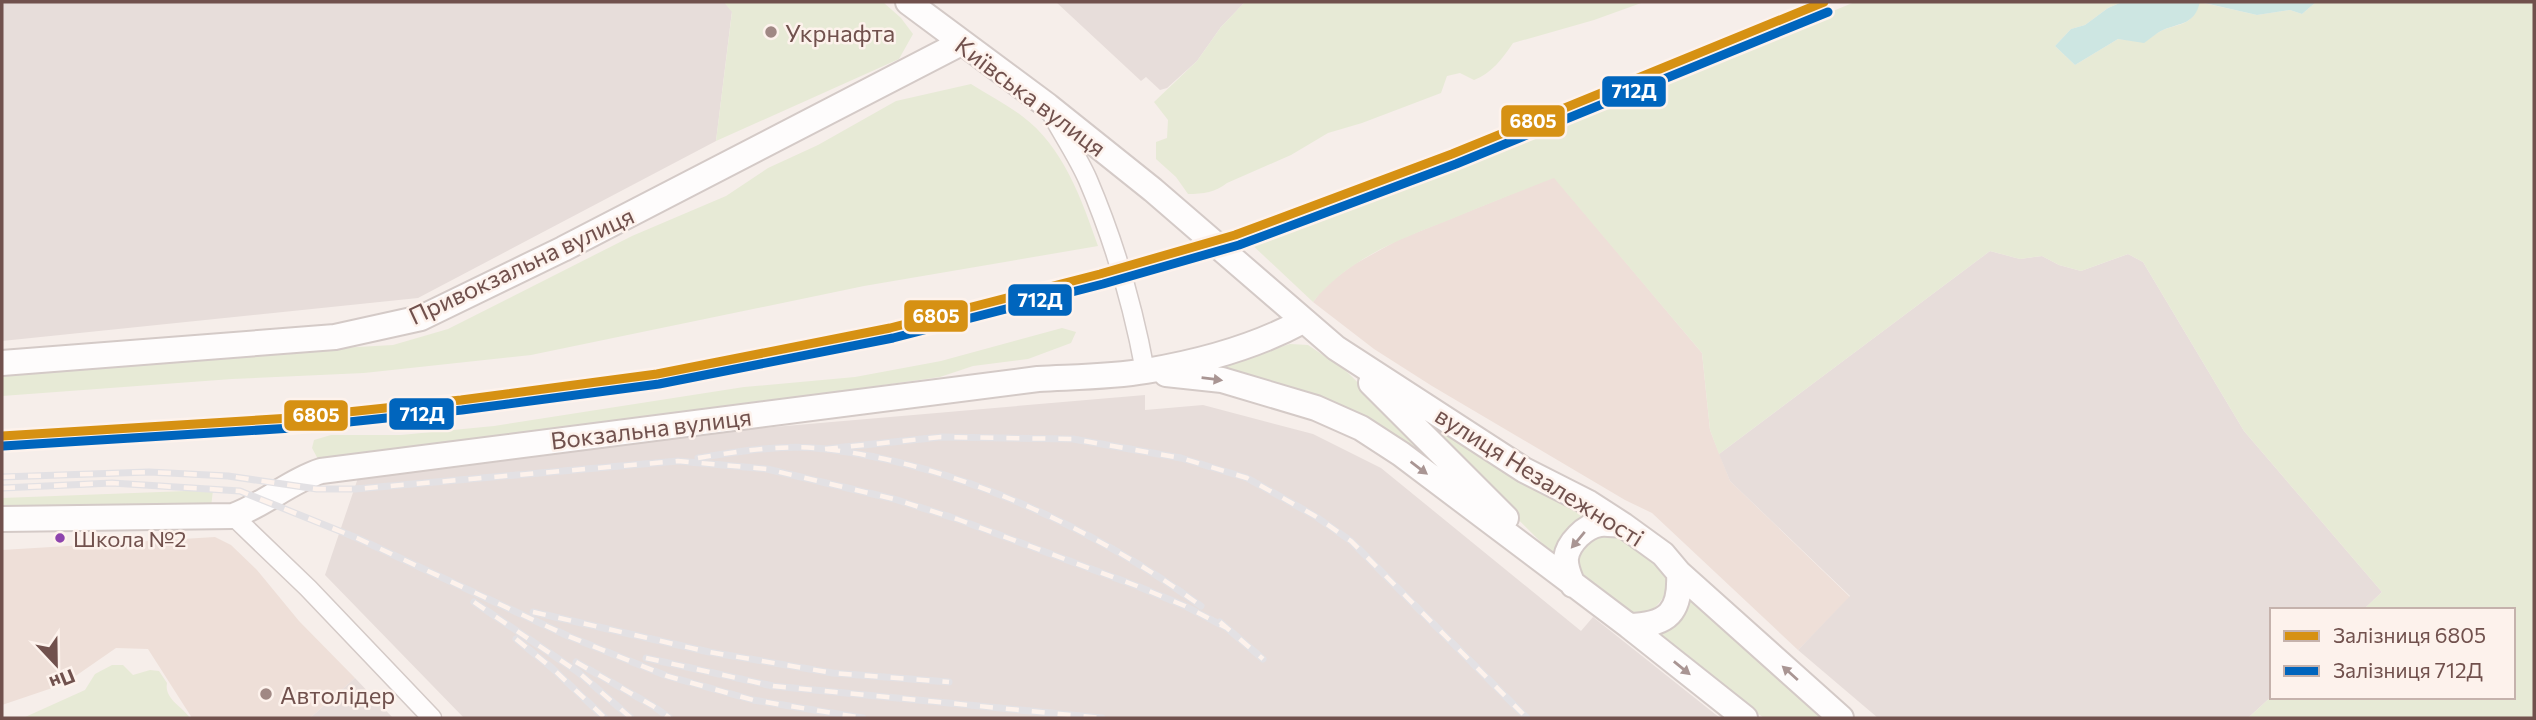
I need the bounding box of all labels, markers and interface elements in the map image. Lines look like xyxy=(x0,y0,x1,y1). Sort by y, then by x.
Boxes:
place label: Укрнафта xyxy=(785,18,895,47)
marker: Укрнафта xyxy=(763,24,779,40)
street label: Київська вулиця xyxy=(950,30,1112,162)
line badge: 712Д xyxy=(1601,75,1667,108)
text: 712Д xyxy=(1611,79,1657,102)
line badge: 6805 xyxy=(1500,104,1566,138)
text: 6805 xyxy=(1509,109,1557,132)
street label: Привокзальна вулиця xyxy=(404,200,638,330)
line badge: 712Д xyxy=(1007,283,1073,317)
text: 712Д xyxy=(1017,288,1063,311)
line badge: 6805 xyxy=(903,299,969,333)
text: 6805 xyxy=(912,304,960,327)
one-way arrow xyxy=(1202,373,1224,384)
line badge: 712Д xyxy=(388,397,455,431)
line badge: 6805 xyxy=(283,399,349,432)
street label: вулиця Незалежності xyxy=(1430,400,1650,552)
street label: Вокзальна вулиця xyxy=(549,401,753,455)
text: 712Д xyxy=(399,402,445,425)
text: 6805 xyxy=(292,403,340,426)
one-way arrow xyxy=(1410,460,1428,474)
place label: Школа №2 xyxy=(73,525,187,552)
one-way arrow xyxy=(1570,530,1585,548)
marker: Школа №2 xyxy=(53,531,67,545)
legend xyxy=(2270,608,2515,699)
text: Залізниця 6805 xyxy=(2333,622,2486,647)
north arrow xyxy=(21,629,91,699)
text: Залізниця 712Д xyxy=(2333,657,2483,682)
one-way arrow xyxy=(1673,661,1691,676)
text: Пн xyxy=(47,665,79,696)
one-way arrow xyxy=(1781,665,1799,681)
place label: Автолідер xyxy=(280,680,395,709)
marker: Автолідер xyxy=(258,686,274,702)

